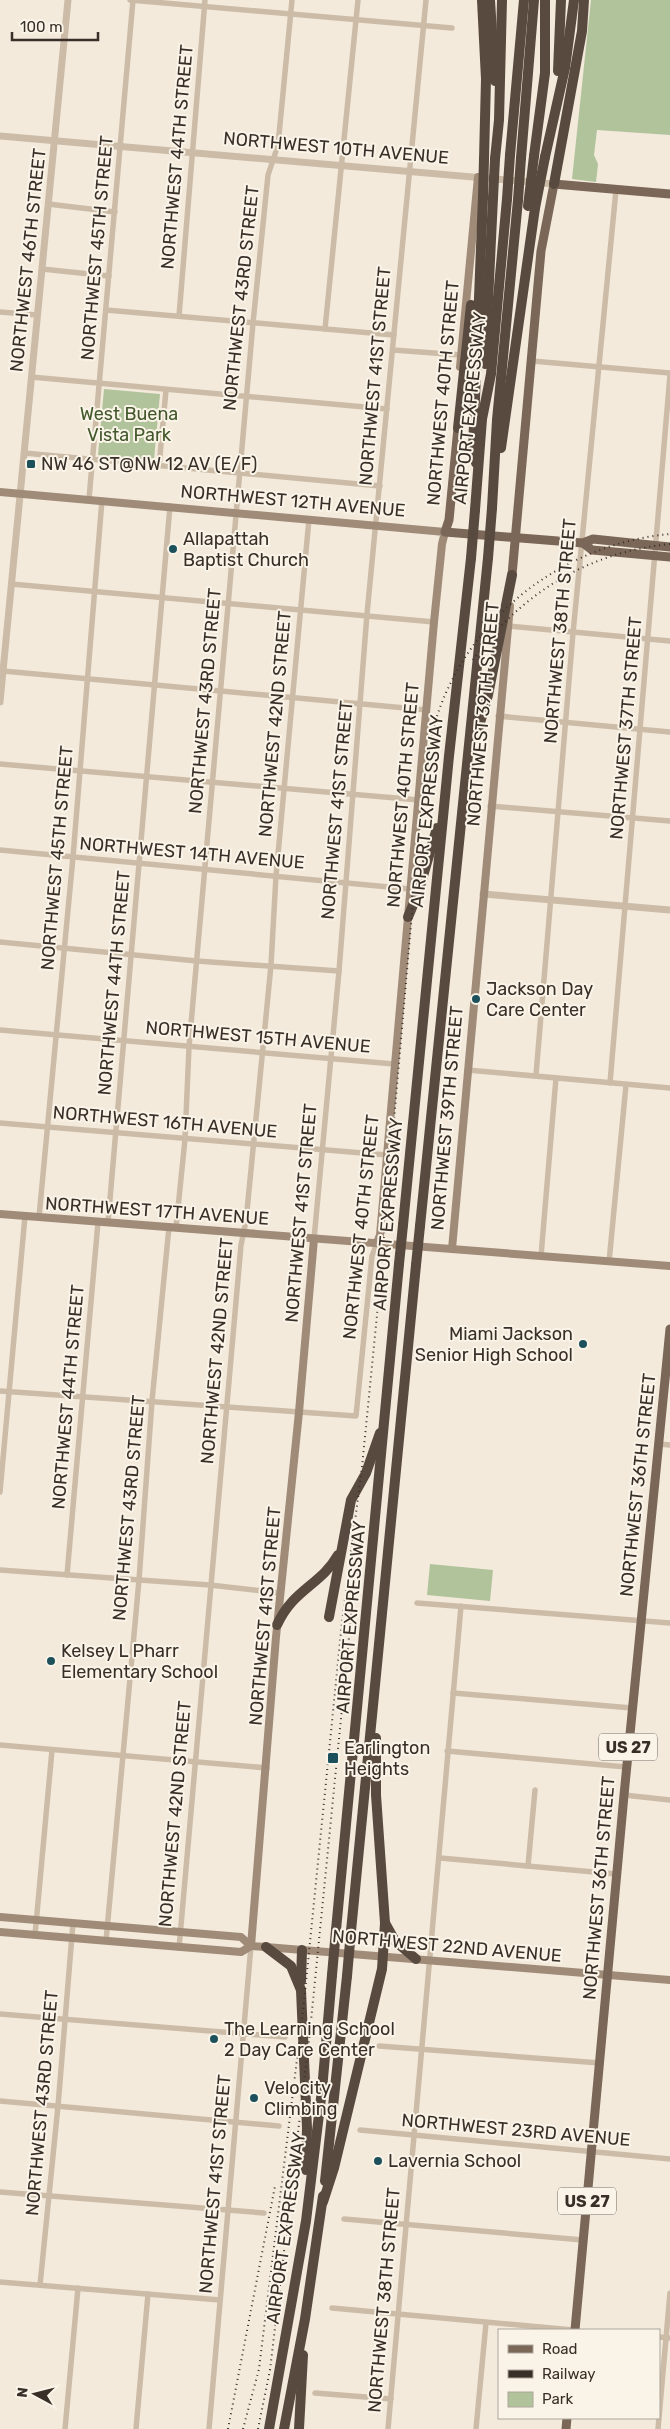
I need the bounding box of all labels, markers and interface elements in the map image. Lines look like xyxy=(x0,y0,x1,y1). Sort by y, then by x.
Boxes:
scale bar xyxy=(12,10,99,42)
text: 100 m xyxy=(20,18,62,36)
street label: NORTHWEST 44TH STREET xyxy=(156,44,198,270)
street label: NORTHWEST 10TH AVENUE xyxy=(222,127,450,169)
street label: NORTHWEST 45TH STREET xyxy=(76,135,118,361)
street label: NORTHWEST 46TH STREET xyxy=(5,147,51,373)
street label: NORTHWEST 43RD STREET xyxy=(218,184,264,412)
street label: NORTHWEST 41ST STREET xyxy=(354,266,396,486)
street label: NORTHWEST 40TH STREET xyxy=(422,279,464,507)
street label: AIRPORT EXPRESSWAY xyxy=(449,310,491,505)
park label: West Buena Vista Park xyxy=(80,403,178,446)
place label: NW 46 ST@NW 12 AV (E/F) xyxy=(41,453,257,475)
marker: NW 46 ST@NW 12 AV (E/F) xyxy=(25,458,37,470)
street label: NORTHWEST 12TH AVENUE xyxy=(180,480,406,522)
street label: NORTHWEST 38TH STREET xyxy=(539,518,581,744)
place label: Allapattah Baptist Church xyxy=(183,528,309,571)
marker: Allapattah Baptist Church xyxy=(167,543,179,555)
street label: NORTHWEST 43RD STREET xyxy=(184,587,226,815)
street label: NORTHWEST 39TH STREET xyxy=(462,601,504,827)
street label: NORTHWEST 42ND STREET xyxy=(254,610,296,838)
street label: NORTHWEST 37TH STREET xyxy=(605,616,647,840)
street label: NORTHWEST 40TH STREET xyxy=(382,681,424,909)
street label: NORTHWEST 41ST STREET xyxy=(316,700,358,920)
street label: AIRPORT EXPRESSWAY xyxy=(406,713,448,908)
street label: NORTHWEST 45TH STREET xyxy=(36,745,78,971)
street label: NORTHWEST 14TH AVENUE xyxy=(78,832,306,874)
street label: NORTHWEST 44TH STREET xyxy=(93,870,135,1096)
place label: Jackson Day Care Center xyxy=(486,978,593,1021)
marker: Jackson Day Care Center xyxy=(470,993,482,1005)
street label: NORTHWEST 39TH STREET xyxy=(426,1005,468,1231)
street label: NORTHWEST 15TH AVENUE xyxy=(145,1016,371,1058)
street label: NORTHWEST 16TH AVENUE xyxy=(52,1101,278,1143)
street label: NORTHWEST 41ST STREET xyxy=(280,1103,322,1323)
street label: NORTHWEST 40TH STREET xyxy=(338,1113,384,1341)
street label: AIRPORT EXPRESSWAY xyxy=(369,1116,407,1311)
street label: NORTHWEST 17TH AVENUE xyxy=(44,1192,270,1230)
street label: NORTHWEST 42ND STREET xyxy=(196,1237,238,1465)
street label: NORTHWEST 44TH STREET xyxy=(47,1284,89,1510)
place label: Miami Jackson Senior High School xyxy=(415,1323,573,1366)
marker: Miami Jackson Senior High School xyxy=(577,1338,589,1350)
street label: NORTHWEST 36TH STREET xyxy=(615,1372,661,1598)
street label: NORTHWEST 43RD STREET xyxy=(108,1394,150,1622)
street label: NORTHWEST 41ST STREET xyxy=(244,1506,286,1726)
street label: AIRPORT EXPRESSWAY xyxy=(332,1519,370,1714)
place label: Kelsey L Pharr Elementary School xyxy=(61,1640,218,1683)
marker: Kelsey L Pharr Elementary School xyxy=(45,1655,57,1667)
street label: NORTHWEST 42ND STREET xyxy=(154,1700,196,1928)
road number: US 27 xyxy=(599,1734,657,1760)
place label: Earlington Heights xyxy=(344,1737,430,1780)
marker: Earlington Heights xyxy=(326,1751,340,1765)
street label: NORTHWEST 36TH STREET xyxy=(578,1775,620,2001)
street label: NORTHWEST 22ND AVENUE xyxy=(331,1925,563,1967)
street label: NORTHWEST 43RD STREET xyxy=(21,1989,63,2217)
place label: The Learning School 2 Day Care Center xyxy=(224,2018,395,2061)
marker: The Learning School 2 Day Care Center xyxy=(208,2033,220,2045)
street label: NORTHWEST 41ST STREET xyxy=(194,2074,236,2294)
place label: Velocity Climbing xyxy=(264,2077,337,2120)
marker: Velocity Climbing xyxy=(248,2092,260,2104)
street label: NORTHWEST 23RD AVENUE xyxy=(401,2109,631,2151)
street label: AIRPORT EXPRESSWAY xyxy=(262,2130,310,2325)
place label: Lavernia School xyxy=(388,2150,521,2172)
marker: Lavernia School xyxy=(372,2155,384,2167)
street label: NORTHWEST 38TH STREET xyxy=(363,2187,405,2413)
road number: US 27 xyxy=(558,2188,616,2214)
legend xyxy=(498,2329,660,2419)
text: Road xyxy=(542,2340,578,2358)
text: Railway xyxy=(542,2365,596,2383)
north arrow xyxy=(10,2369,60,2419)
text: N xyxy=(14,2386,32,2399)
text: Park xyxy=(542,2390,573,2408)

